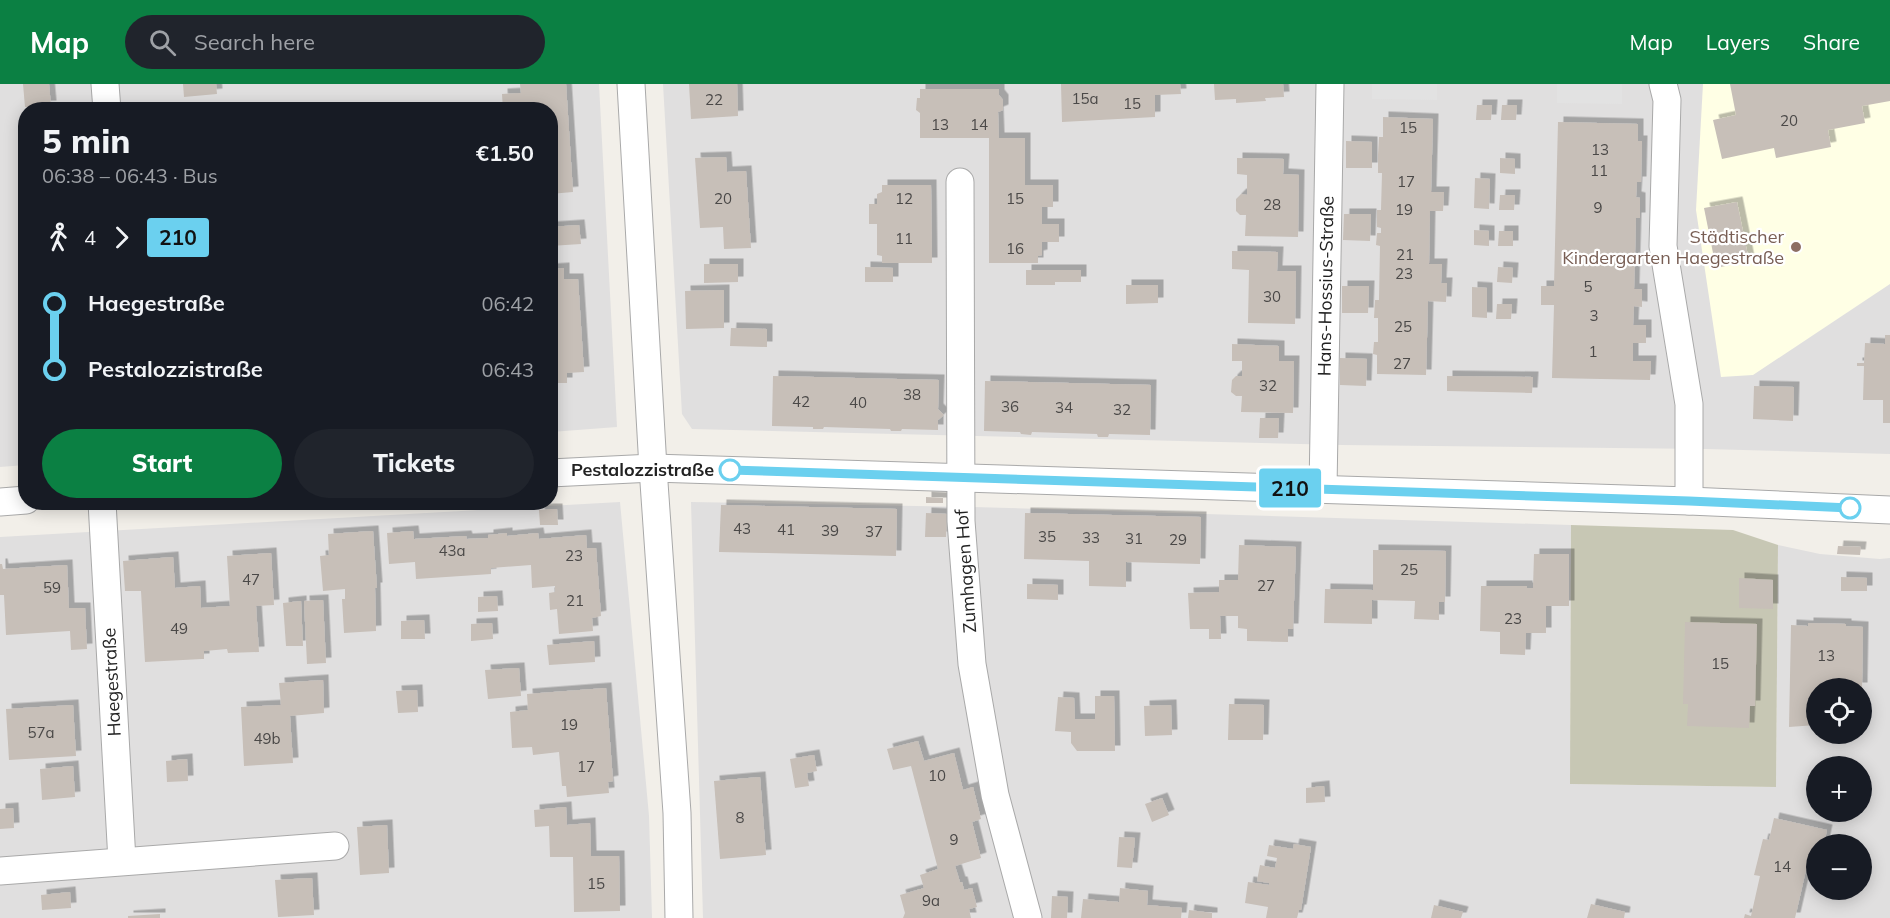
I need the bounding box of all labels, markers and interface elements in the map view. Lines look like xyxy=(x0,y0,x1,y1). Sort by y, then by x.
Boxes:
search box xyxy=(125,15,545,69)
text: Map xyxy=(30,25,89,60)
icon: search xyxy=(146,26,179,59)
text: Search here xyxy=(194,28,315,56)
text: Map xyxy=(1630,29,1673,55)
text: Layers xyxy=(1706,29,1770,55)
text: Share xyxy=(1803,29,1860,55)
house number: 15a xyxy=(1071,89,1099,108)
house number: 22 xyxy=(705,90,723,109)
house number: 15 xyxy=(1123,94,1141,113)
house number: 20 xyxy=(1780,111,1798,130)
house number: 13 xyxy=(931,115,949,134)
house number: 14 xyxy=(970,115,988,134)
house number: 15 xyxy=(1399,118,1417,137)
text: 5 min xyxy=(42,120,130,161)
text: €1.50 xyxy=(476,139,534,167)
house number: 13 xyxy=(1591,140,1609,159)
house number: 11 xyxy=(1590,161,1608,180)
text: 06:38 – 06:43 · Bus xyxy=(42,163,218,188)
house number: 17 xyxy=(1397,172,1415,191)
house number: 20 xyxy=(714,189,732,208)
house number: 12 xyxy=(895,189,913,208)
house number: 15 xyxy=(1006,189,1024,208)
house number: 28 xyxy=(1263,195,1281,214)
street label: Hans-Hossius-Straße xyxy=(1312,196,1339,376)
house number: 9 xyxy=(1593,198,1603,217)
house number: 19 xyxy=(1395,200,1413,219)
icon: walk xyxy=(42,221,75,254)
icon: forward xyxy=(105,221,138,254)
text: 210 xyxy=(159,224,197,250)
text: 4 xyxy=(84,225,96,250)
place label: Städtischer Kindergarten Haegestraße xyxy=(1562,225,1784,269)
house number: 11 xyxy=(895,229,913,248)
house number: 16 xyxy=(1006,239,1024,258)
marker: Städtischer Kindergarten Haegestraße xyxy=(1789,240,1803,254)
house number: 21 xyxy=(1396,245,1414,264)
house number: 23 xyxy=(1395,264,1413,283)
house number: 5 xyxy=(1583,277,1593,296)
house number: 30 xyxy=(1263,287,1281,306)
text: Haegestraße xyxy=(88,289,225,317)
text: 06:42 xyxy=(481,291,534,316)
house number: 3 xyxy=(1589,306,1599,325)
house number: 25 xyxy=(1394,317,1412,336)
house number: 1 xyxy=(1588,342,1598,361)
house number: 27 xyxy=(1393,354,1411,373)
text: Pestalozzistraße xyxy=(88,355,263,383)
text: 06:43 xyxy=(481,357,534,382)
house number: 32 xyxy=(1259,376,1277,395)
house number: 38 xyxy=(903,385,921,404)
house number: 42 xyxy=(792,392,810,411)
house number: 40 xyxy=(849,393,867,412)
house number: 36 xyxy=(1001,397,1019,416)
house number: 34 xyxy=(1055,398,1073,417)
house number: 32 xyxy=(1113,400,1131,419)
button: Start xyxy=(42,429,282,498)
button: Tickets xyxy=(294,429,534,498)
place label: Pestalozzistraße xyxy=(571,458,714,481)
marker: Pestalozzistraße xyxy=(719,459,741,481)
line badge: 210 xyxy=(1256,468,1324,508)
text: 210 xyxy=(1271,475,1309,501)
unlabelled marker xyxy=(1839,497,1861,519)
street label: Zumhagen Hof xyxy=(950,507,981,634)
house number: 43 xyxy=(733,519,751,538)
house number: 41 xyxy=(777,520,795,539)
house number: 39 xyxy=(821,521,839,540)
house number: 37 xyxy=(865,522,883,541)
house number: 35 xyxy=(1038,527,1056,546)
house number: 33 xyxy=(1082,528,1100,547)
house number: 31 xyxy=(1125,529,1143,548)
house number: 29 xyxy=(1169,530,1187,549)
house number: 43a xyxy=(438,541,466,560)
house number: 23 xyxy=(565,546,583,565)
house number: 25 xyxy=(1400,560,1418,579)
house number: 47 xyxy=(242,570,260,589)
house number: 27 xyxy=(1257,576,1275,595)
house number: 59 xyxy=(43,578,61,597)
house number: 21 xyxy=(566,591,584,610)
house number: 23 xyxy=(1504,609,1522,628)
house number: 49 xyxy=(170,619,188,638)
street label: Haegestraße xyxy=(97,627,126,737)
house number: 13 xyxy=(1817,646,1835,665)
house number: 15 xyxy=(1711,654,1729,673)
map controls xyxy=(1806,678,1872,900)
button: locate xyxy=(1806,678,1872,744)
house number: 19 xyxy=(560,715,578,734)
house number: 57a xyxy=(27,723,55,742)
house number: 49b xyxy=(253,729,281,748)
button: + xyxy=(1806,756,1872,822)
house number: 17 xyxy=(577,757,595,776)
house number: 10 xyxy=(928,766,946,785)
house number: 8 xyxy=(735,808,745,827)
house number: 9 xyxy=(949,830,959,849)
button: − xyxy=(1806,834,1872,900)
house number: 14 xyxy=(1773,857,1791,876)
house number: 15 xyxy=(587,874,605,893)
house number: 9a xyxy=(922,891,940,910)

